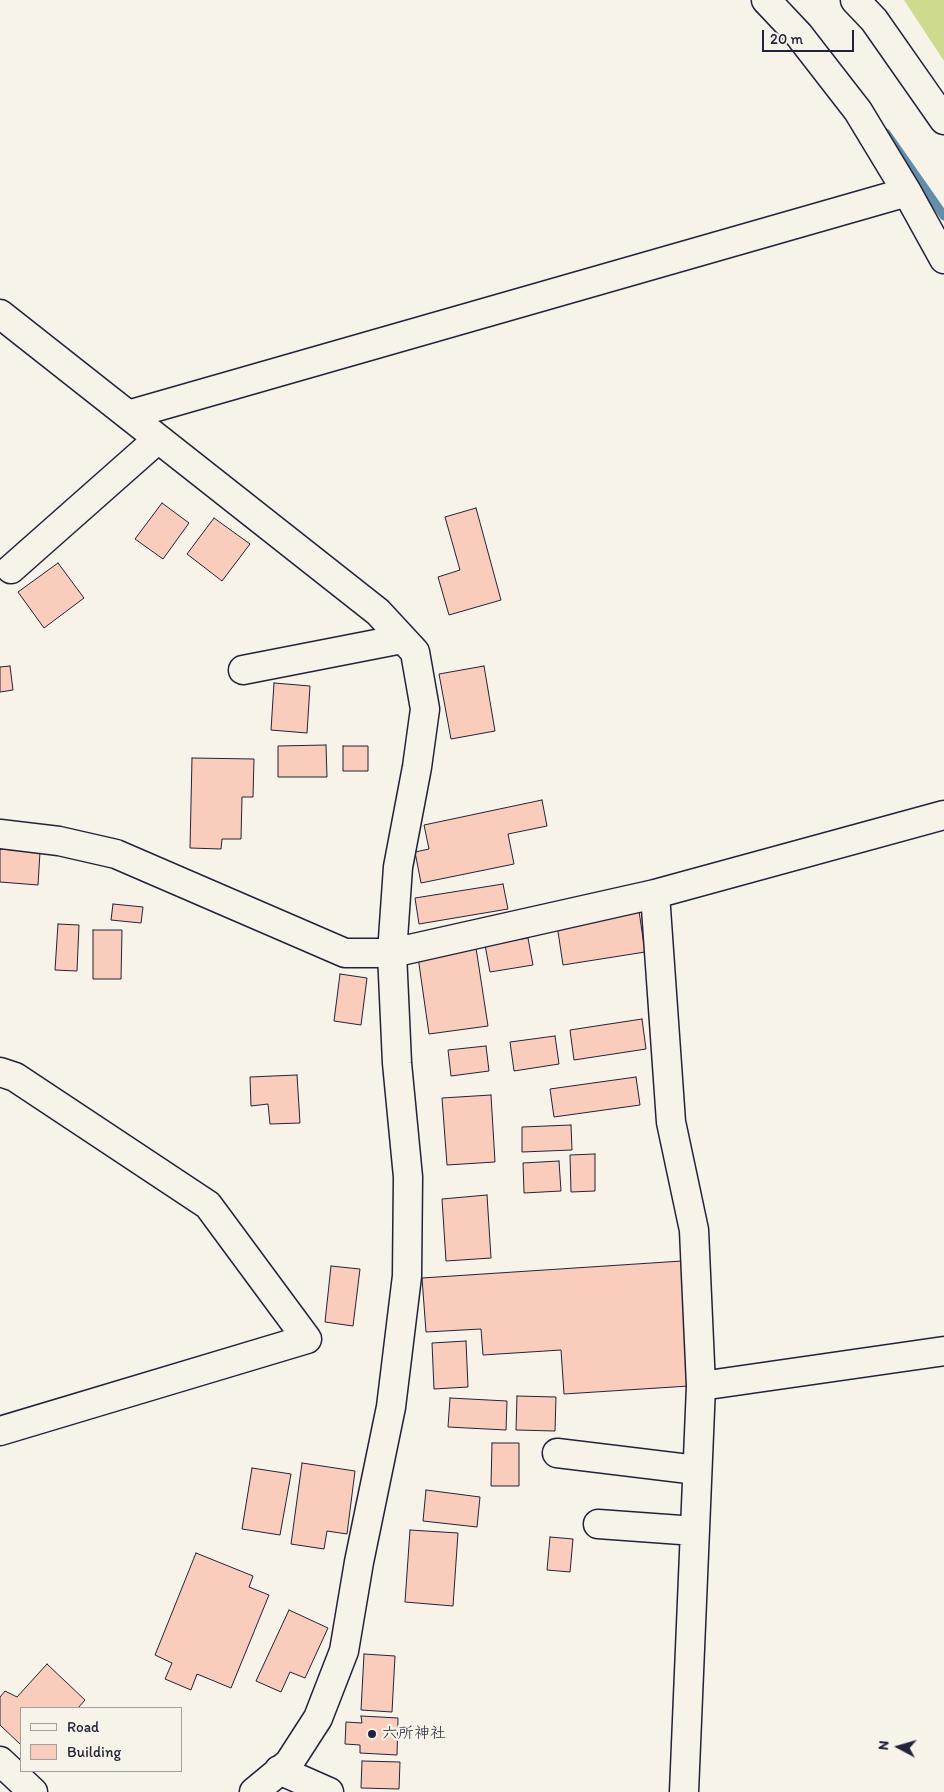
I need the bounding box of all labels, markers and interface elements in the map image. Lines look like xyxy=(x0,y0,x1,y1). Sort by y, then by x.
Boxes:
scale bar xyxy=(764,20,856,52)
text: 20 m xyxy=(770,30,803,48)
legend xyxy=(20,1707,182,1772)
text: Road xyxy=(67,1718,99,1736)
north arrow xyxy=(874,1722,924,1772)
place label: 六所神社 xyxy=(382,1724,446,1744)
marker: 六所神社 xyxy=(366,1728,378,1740)
text: N xyxy=(875,1740,893,1751)
text: Building xyxy=(67,1743,121,1761)

